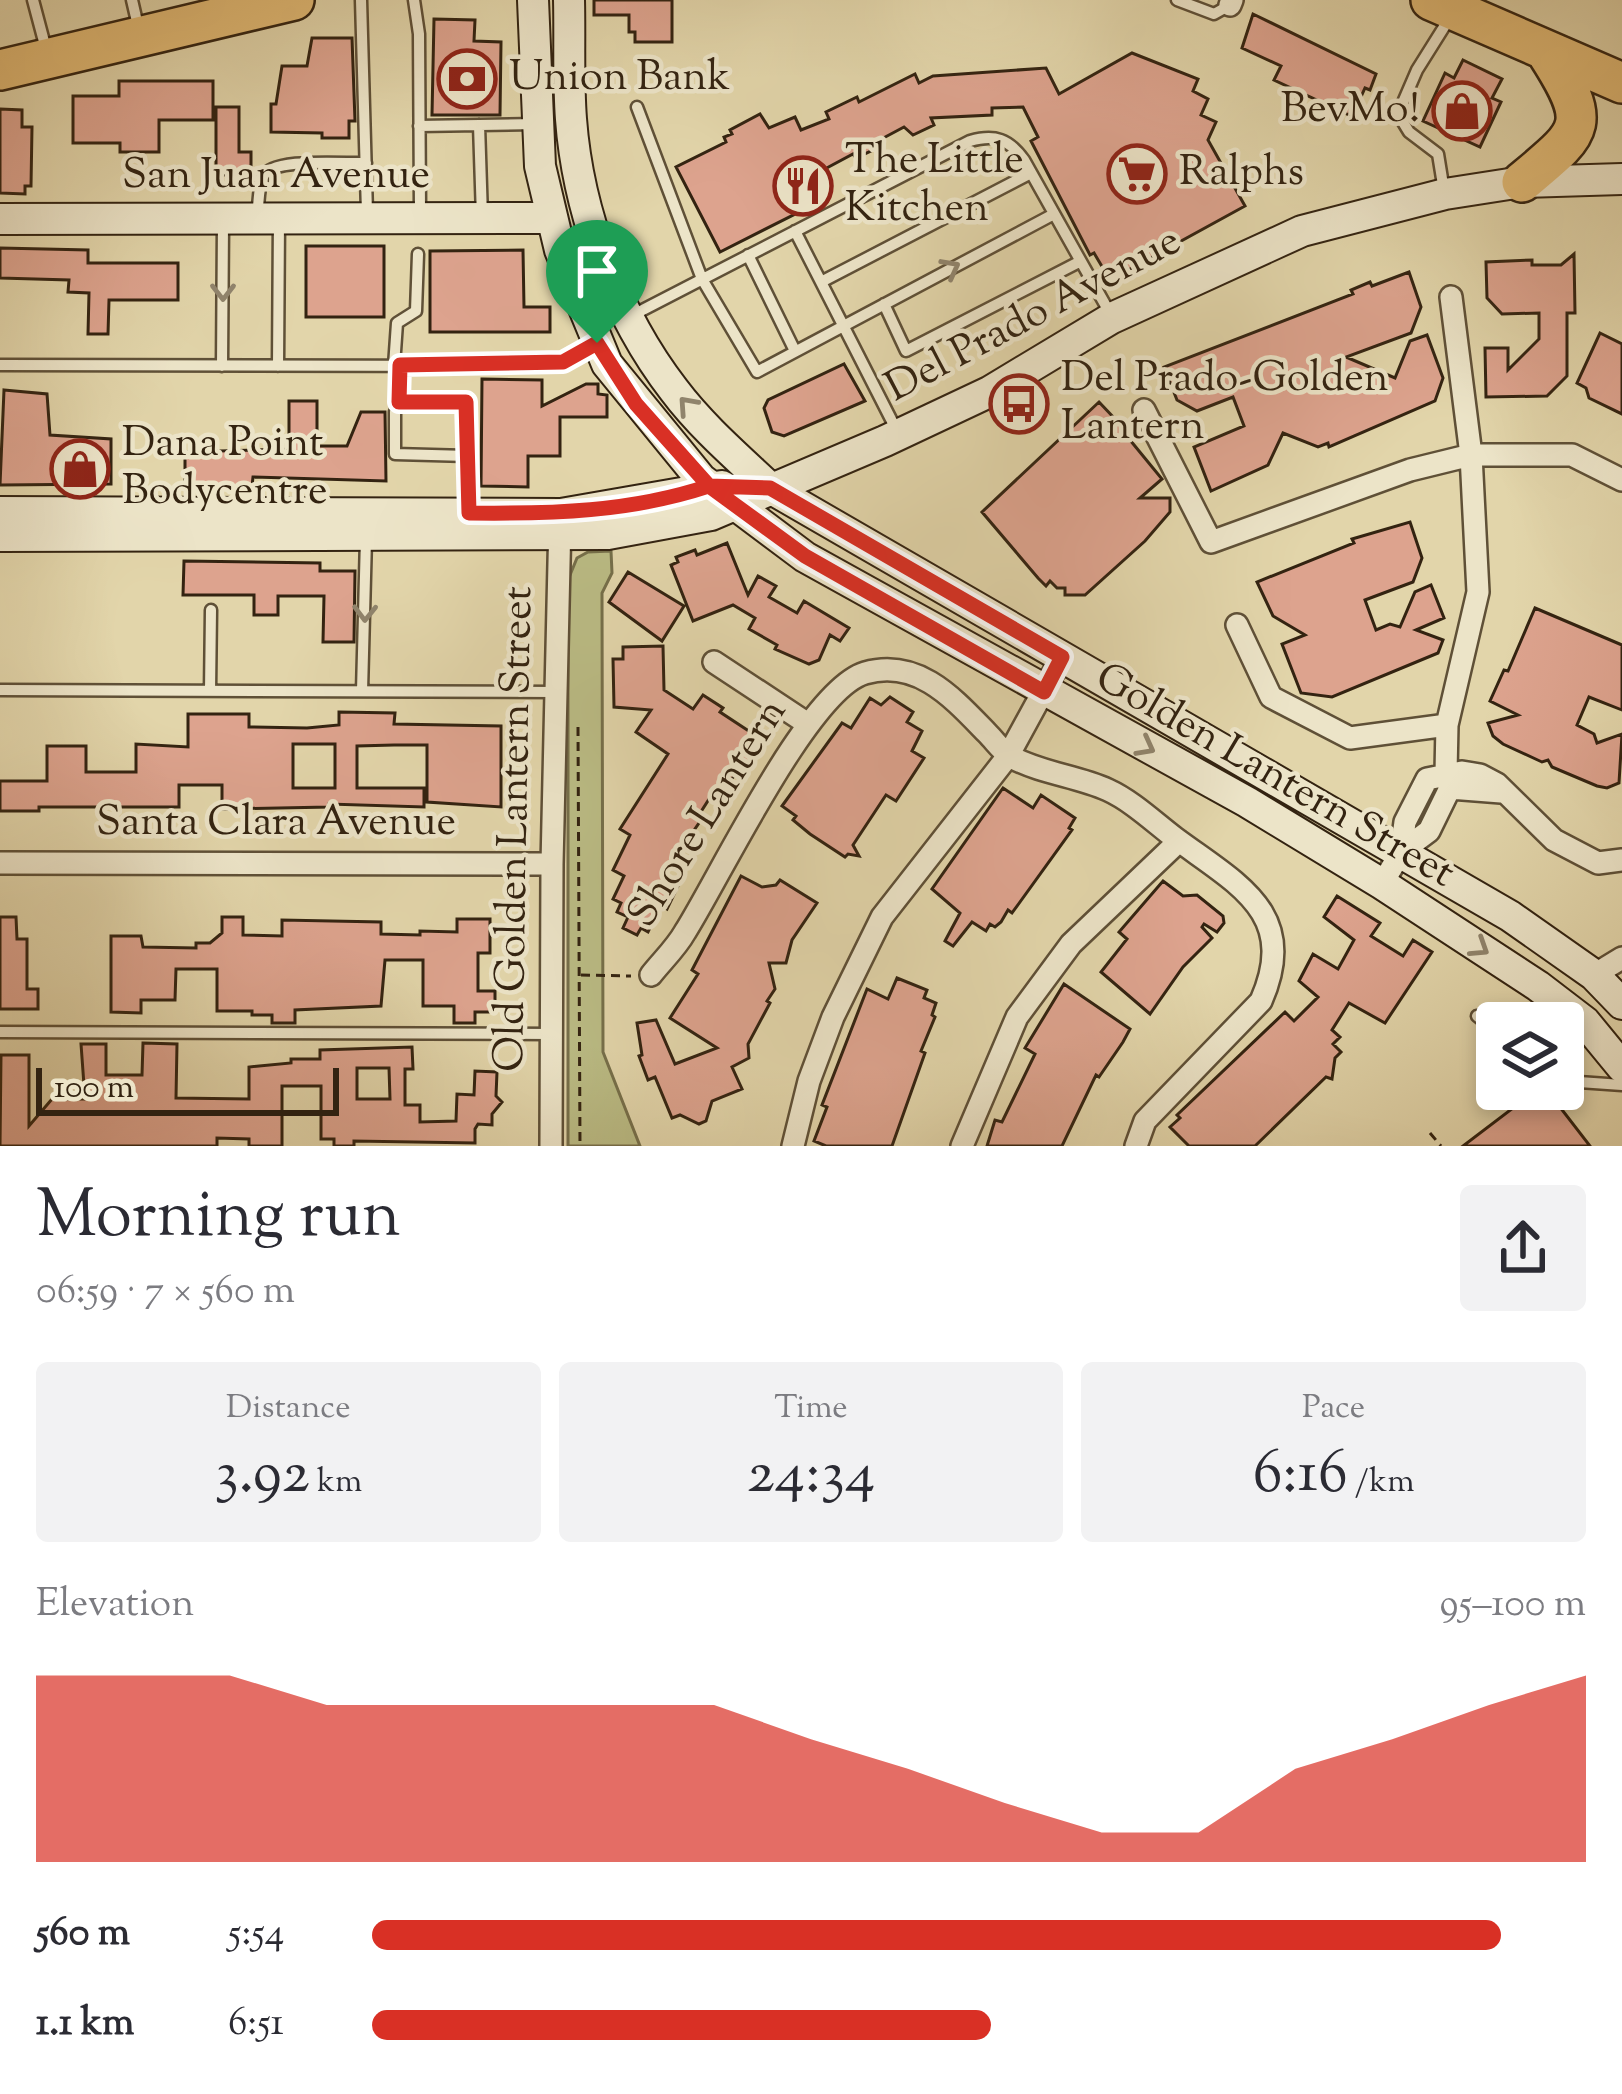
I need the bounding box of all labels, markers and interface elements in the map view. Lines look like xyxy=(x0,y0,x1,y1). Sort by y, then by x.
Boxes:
bank icon: Union Bank xyxy=(436,48,498,110)
place label: Union Bank xyxy=(509,49,730,109)
shop icon: BevMo! xyxy=(1431,80,1493,142)
place label: BevMo! xyxy=(1281,81,1420,141)
place label: The Little Kitchen xyxy=(845,132,1024,240)
supermarket icon: Ralphs xyxy=(1106,143,1168,205)
place label: Ralphs xyxy=(1179,144,1304,204)
street label: San Juan Avenue xyxy=(122,147,430,207)
restaurant icon: The Little Kitchen xyxy=(772,155,834,217)
street label: Del Prado Avenue xyxy=(876,213,1192,419)
pin xyxy=(546,220,648,343)
icon: arrive xyxy=(564,238,630,304)
one-way arrow xyxy=(938,260,960,283)
one-way arrow xyxy=(210,284,236,302)
place label: Del Prado-Golden Lantern xyxy=(1061,350,1389,458)
bus stop icon: Del Prado-Golden Lantern xyxy=(988,373,1050,435)
one-way arrow xyxy=(680,398,701,419)
place label: Dana Point Bodycentre xyxy=(122,415,328,523)
shop icon: Dana Point Bodycentre xyxy=(49,438,111,500)
street label: Old Golden Lantern Street xyxy=(482,586,550,1072)
one-way arrow xyxy=(353,604,379,623)
street label: Golden Lantern Street xyxy=(1083,650,1465,904)
street label: Shore Lantern xyxy=(615,688,803,940)
one-way arrow xyxy=(1133,733,1154,756)
street label: Santa Clara Avenue xyxy=(96,794,456,854)
one-way arrow xyxy=(1466,933,1488,955)
map controls xyxy=(1476,1002,1584,1110)
button: layers xyxy=(1476,1002,1584,1110)
scale bar xyxy=(36,1062,339,1115)
text: 100 m xyxy=(54,1065,134,1113)
text: Morning run xyxy=(36,1172,401,1267)
button: share xyxy=(1460,1185,1586,1311)
text: 06:59 · 7 × 560 m xyxy=(36,1265,295,1321)
text: Distance xyxy=(226,1385,351,1433)
text: Time xyxy=(774,1385,848,1433)
text: Pace xyxy=(1302,1385,1365,1433)
text: 3.92 xyxy=(214,1433,310,1520)
text: 24:34 xyxy=(747,1433,875,1520)
text: 6:16 xyxy=(1253,1433,1348,1520)
text: km xyxy=(310,1459,362,1507)
text: /km xyxy=(1348,1459,1415,1507)
text: Elevation xyxy=(36,1578,194,1634)
text: 95–100 m xyxy=(1440,1578,1586,1634)
text: 560 m xyxy=(36,1907,130,1963)
text: 5:54 xyxy=(228,1907,284,1963)
text: 1.1 km xyxy=(36,1997,134,2053)
text: 6:51 xyxy=(228,1997,284,2053)

